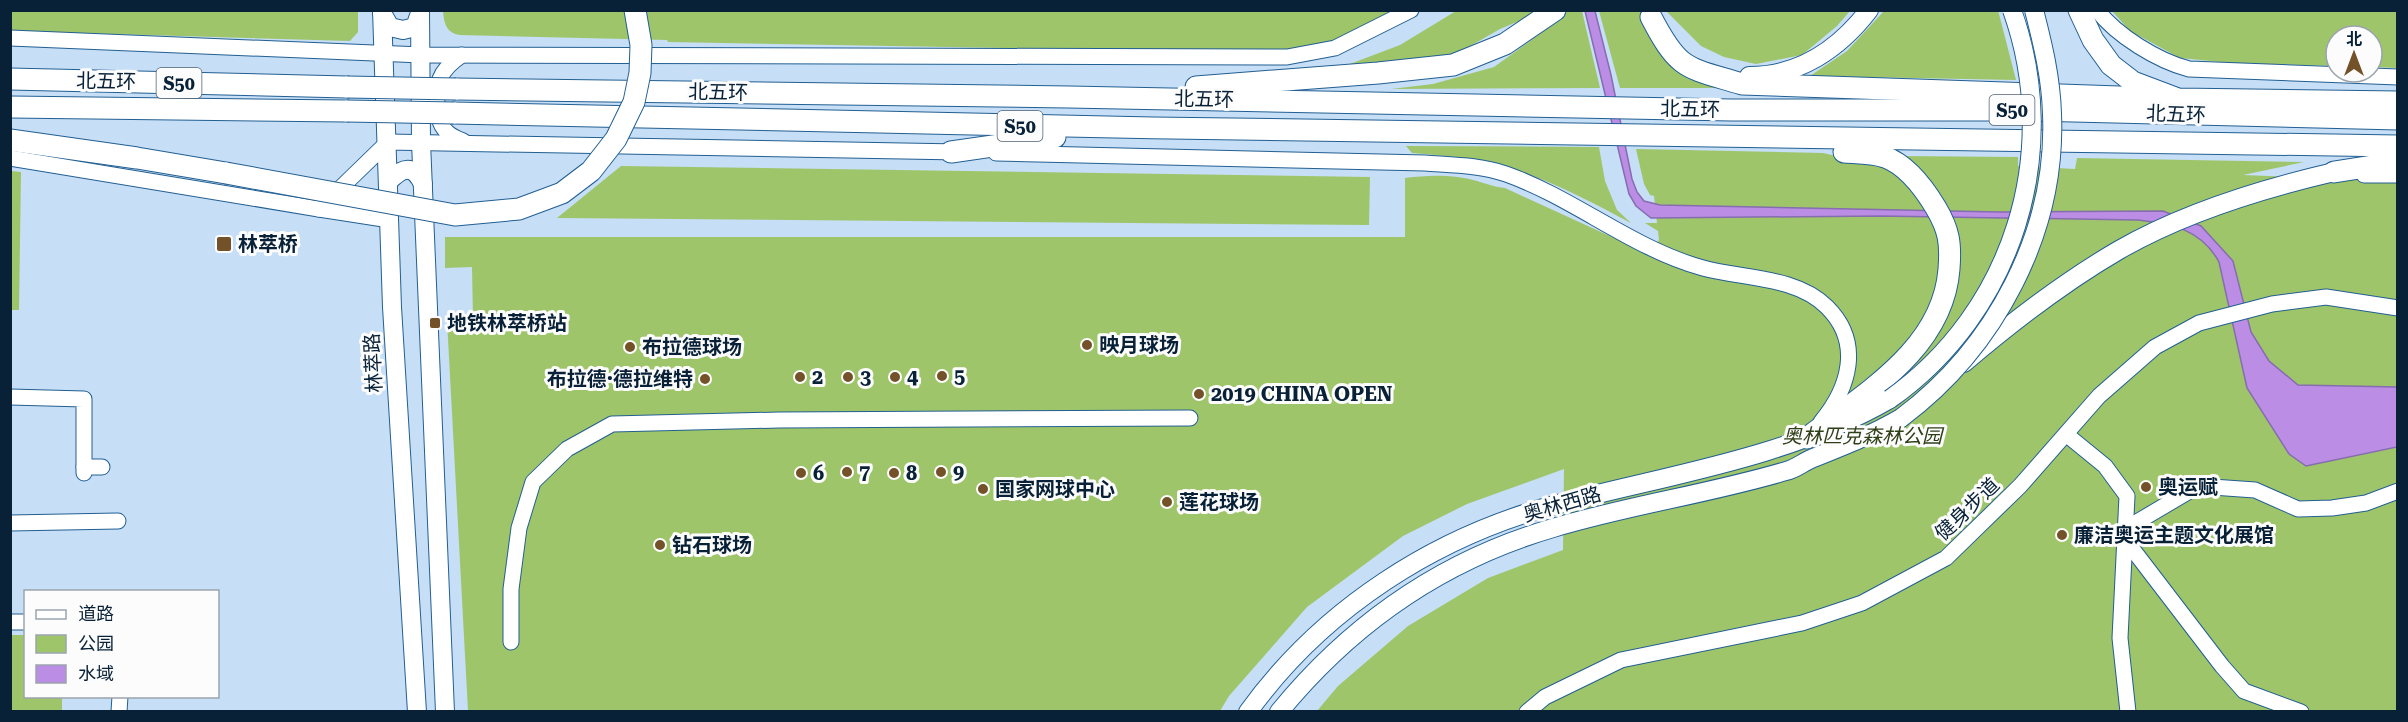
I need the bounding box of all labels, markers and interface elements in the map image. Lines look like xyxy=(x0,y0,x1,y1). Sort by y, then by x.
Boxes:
north arrow xyxy=(2324,24,2384,84)
text: 北 xyxy=(2346,30,2362,49)
street label: 北五环 xyxy=(76,68,136,94)
road number: S50 xyxy=(156,68,201,98)
street label: 北五环 xyxy=(688,79,748,105)
street label: 北五环 xyxy=(1174,86,1234,112)
road number: S50 xyxy=(1990,95,2034,125)
street label: 北五环 xyxy=(1660,96,1720,122)
street label: 北五环 xyxy=(2146,101,2206,127)
road number: S50 xyxy=(998,111,1042,141)
place label: 林萃桥 xyxy=(238,232,298,256)
marker: 林萃桥 xyxy=(215,235,233,253)
place label: 地铁林萃桥站 xyxy=(447,311,567,335)
marker: 地铁林萃桥站 xyxy=(428,316,442,330)
street label: 林萃路 xyxy=(359,332,387,394)
place label: 映月球场 xyxy=(1099,333,1179,357)
place label: 布拉德球场 xyxy=(642,335,742,359)
marker: 映月球场 xyxy=(1080,338,1094,352)
marker: 布拉德球场 xyxy=(623,340,637,354)
place label: 5 xyxy=(954,364,965,388)
place label: 2 xyxy=(812,365,823,389)
place label: 3 xyxy=(860,365,871,389)
place label: 4 xyxy=(907,365,919,389)
place label: 布拉德·德拉维特 xyxy=(547,367,693,391)
marker: 5 xyxy=(935,369,949,383)
marker: 2 xyxy=(793,370,807,384)
marker: 3 xyxy=(841,370,855,384)
marker: 4 xyxy=(888,370,902,384)
marker: 布拉德·德拉维特 xyxy=(698,372,712,386)
place label: 2019 CHINA OPEN xyxy=(1211,382,1392,406)
marker: 2019 CHINA OPEN xyxy=(1192,387,1206,401)
park label: 奥林匹克森林公园 xyxy=(1782,424,1945,448)
place label: 7 xyxy=(859,460,870,484)
place label: 9 xyxy=(953,460,964,484)
place label: 6 xyxy=(813,461,824,485)
place label: 8 xyxy=(906,461,917,485)
marker: 7 xyxy=(840,465,854,479)
marker: 9 xyxy=(934,465,948,479)
marker: 6 xyxy=(794,466,808,480)
marker: 8 xyxy=(887,466,901,480)
street label: 健身步道 xyxy=(1930,473,2004,545)
place label: 奥运赋 xyxy=(2158,475,2218,499)
place label: 国家网球中心 xyxy=(995,477,1115,501)
marker: 奥运赋 xyxy=(2139,480,2153,494)
street label: 奥林西路 xyxy=(1520,481,1604,527)
marker: 国家网球中心 xyxy=(976,482,990,496)
place label: 莲花球场 xyxy=(1179,490,1259,514)
marker: 莲花球场 xyxy=(1160,495,1174,509)
place label: 廉洁奥运主题文化展馆 xyxy=(2074,523,2274,547)
marker: 廉洁奥运主题文化展馆 xyxy=(2055,528,2069,542)
place label: 钻石球场 xyxy=(672,533,752,557)
marker: 钻石球场 xyxy=(653,538,667,552)
legend xyxy=(24,590,219,698)
text: 道路 xyxy=(78,603,114,624)
text: 公园 xyxy=(78,633,114,654)
text: 水域 xyxy=(78,663,114,684)

